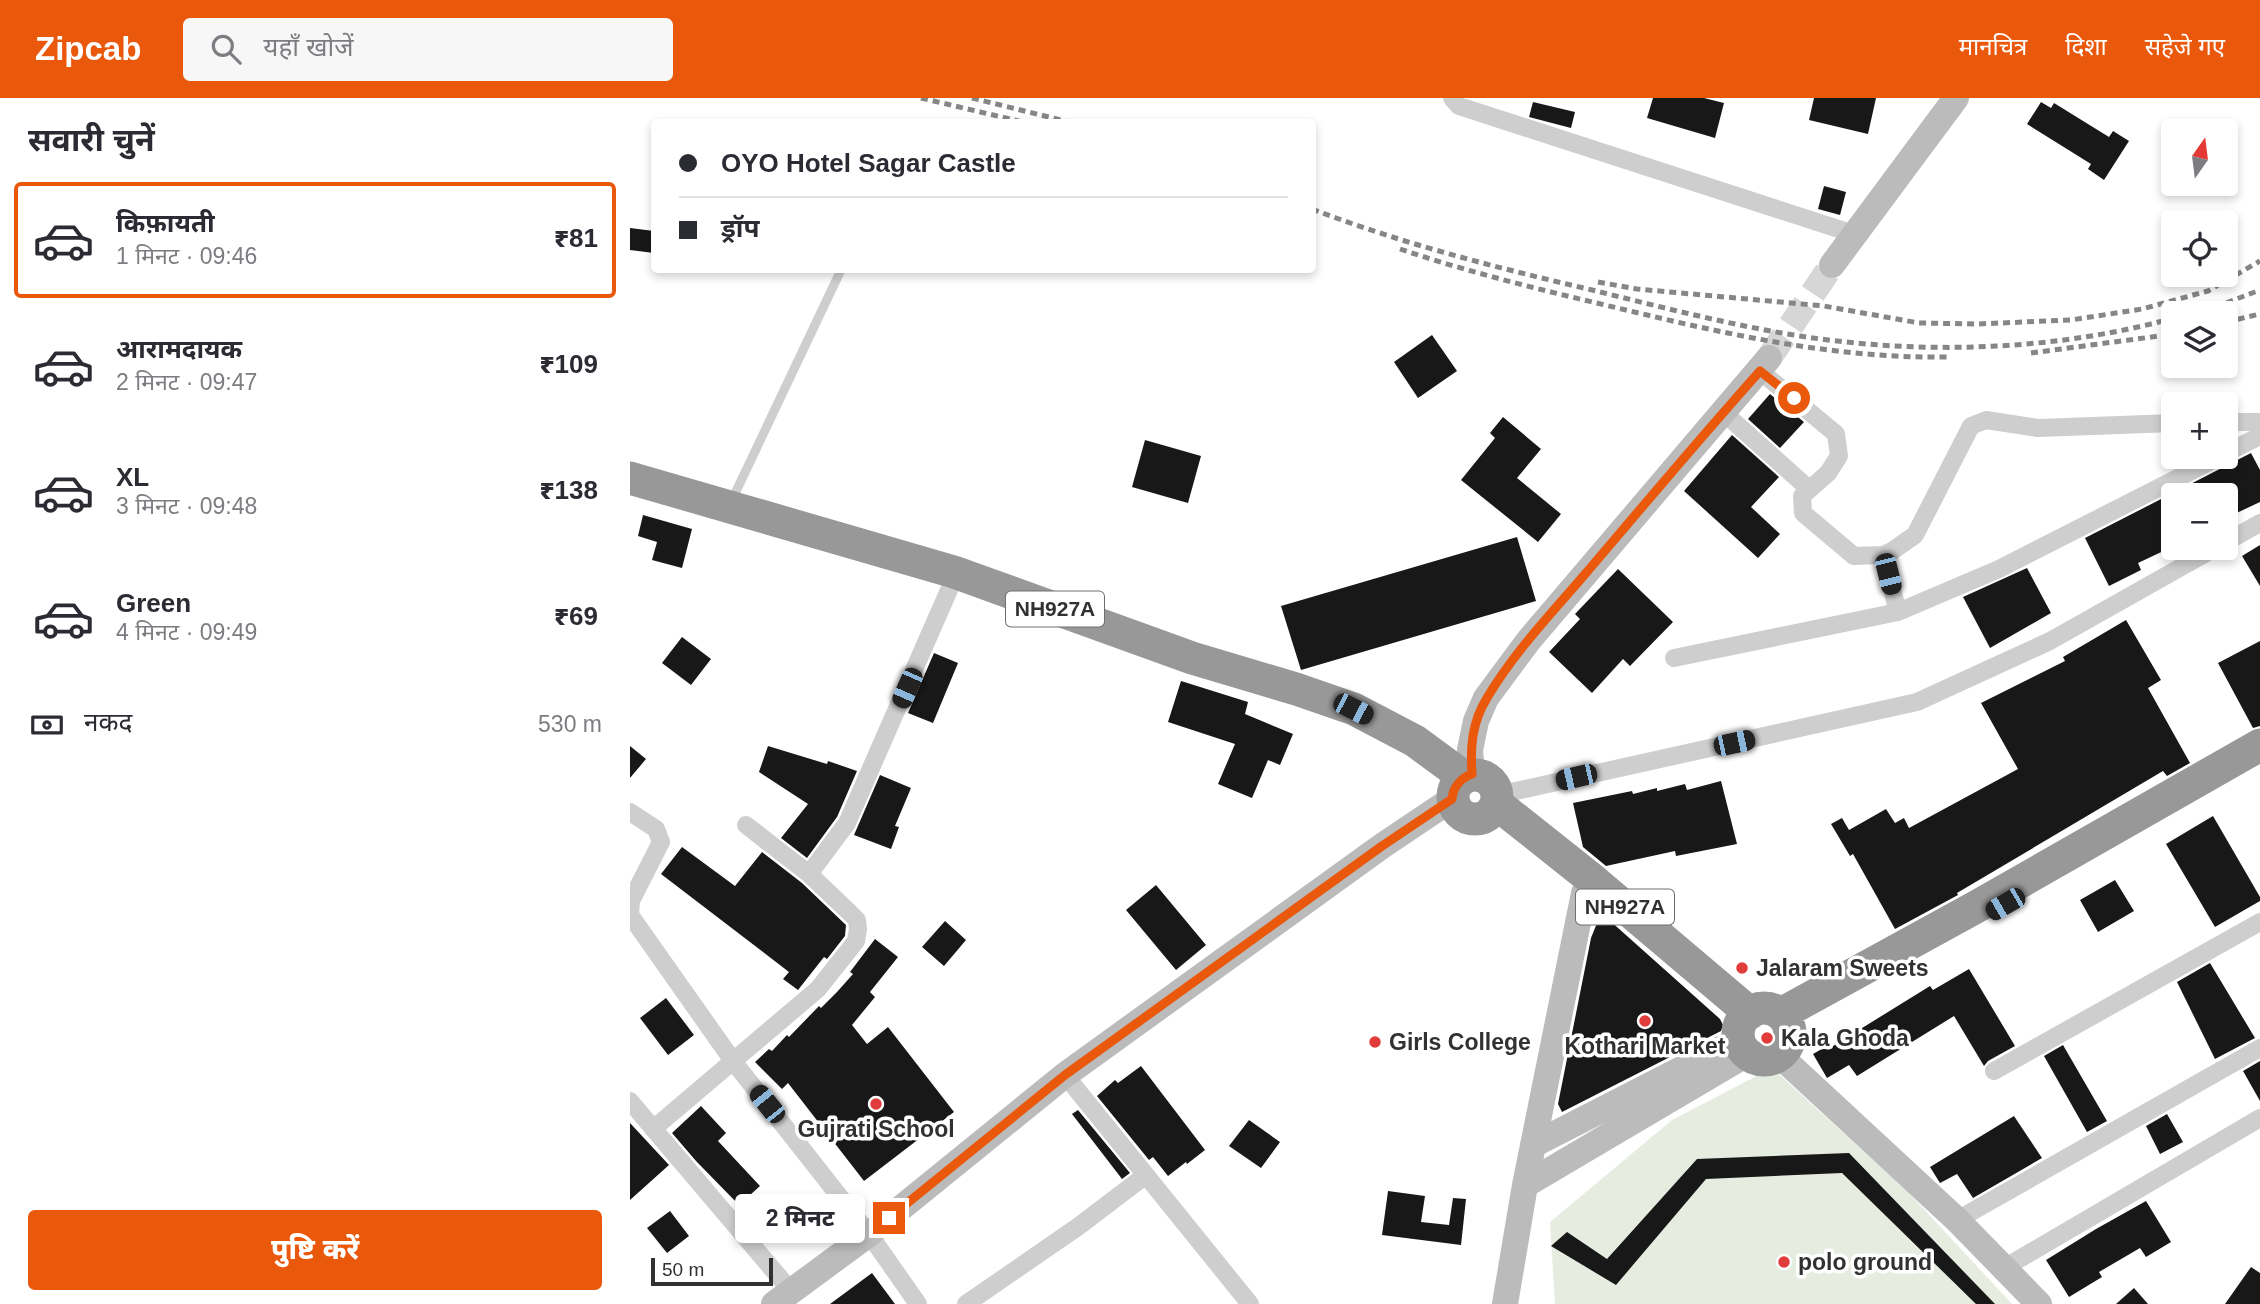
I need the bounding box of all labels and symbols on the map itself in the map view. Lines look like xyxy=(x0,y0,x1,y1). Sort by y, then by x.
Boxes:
north arrow xyxy=(2161,119,2238,196)
route start xyxy=(1778,382,1810,414)
car xyxy=(1873,551,1904,597)
road number: NH927A xyxy=(1006,592,1104,626)
car xyxy=(889,665,926,711)
car xyxy=(1330,690,1377,728)
car xyxy=(1712,728,1757,758)
car xyxy=(1554,762,1599,792)
car xyxy=(1982,884,2029,924)
road number: NH927A xyxy=(1576,890,1674,924)
place label: Jalaram Sweets xyxy=(1756,955,1929,981)
marker: Jalaram Sweets xyxy=(1734,960,1750,976)
marker: Kothari Market xyxy=(1637,1013,1653,1029)
place label: Kala Ghoda xyxy=(1781,1025,1909,1051)
place label: Girls College xyxy=(1389,1029,1531,1055)
marker: Kala Ghoda xyxy=(1759,1030,1775,1046)
place label: Kothari Market xyxy=(1564,1033,1726,1059)
marker: Girls College xyxy=(1367,1034,1383,1050)
car xyxy=(746,1081,789,1127)
marker: Gujrati School xyxy=(868,1096,884,1112)
place label: Gujrati School xyxy=(797,1116,955,1142)
callout: 2 मिनट xyxy=(735,1194,864,1242)
route end xyxy=(873,1202,905,1234)
place label: polo ground xyxy=(1798,1249,1932,1275)
marker: polo ground xyxy=(1776,1254,1792,1270)
scale bar xyxy=(651,1255,774,1287)

